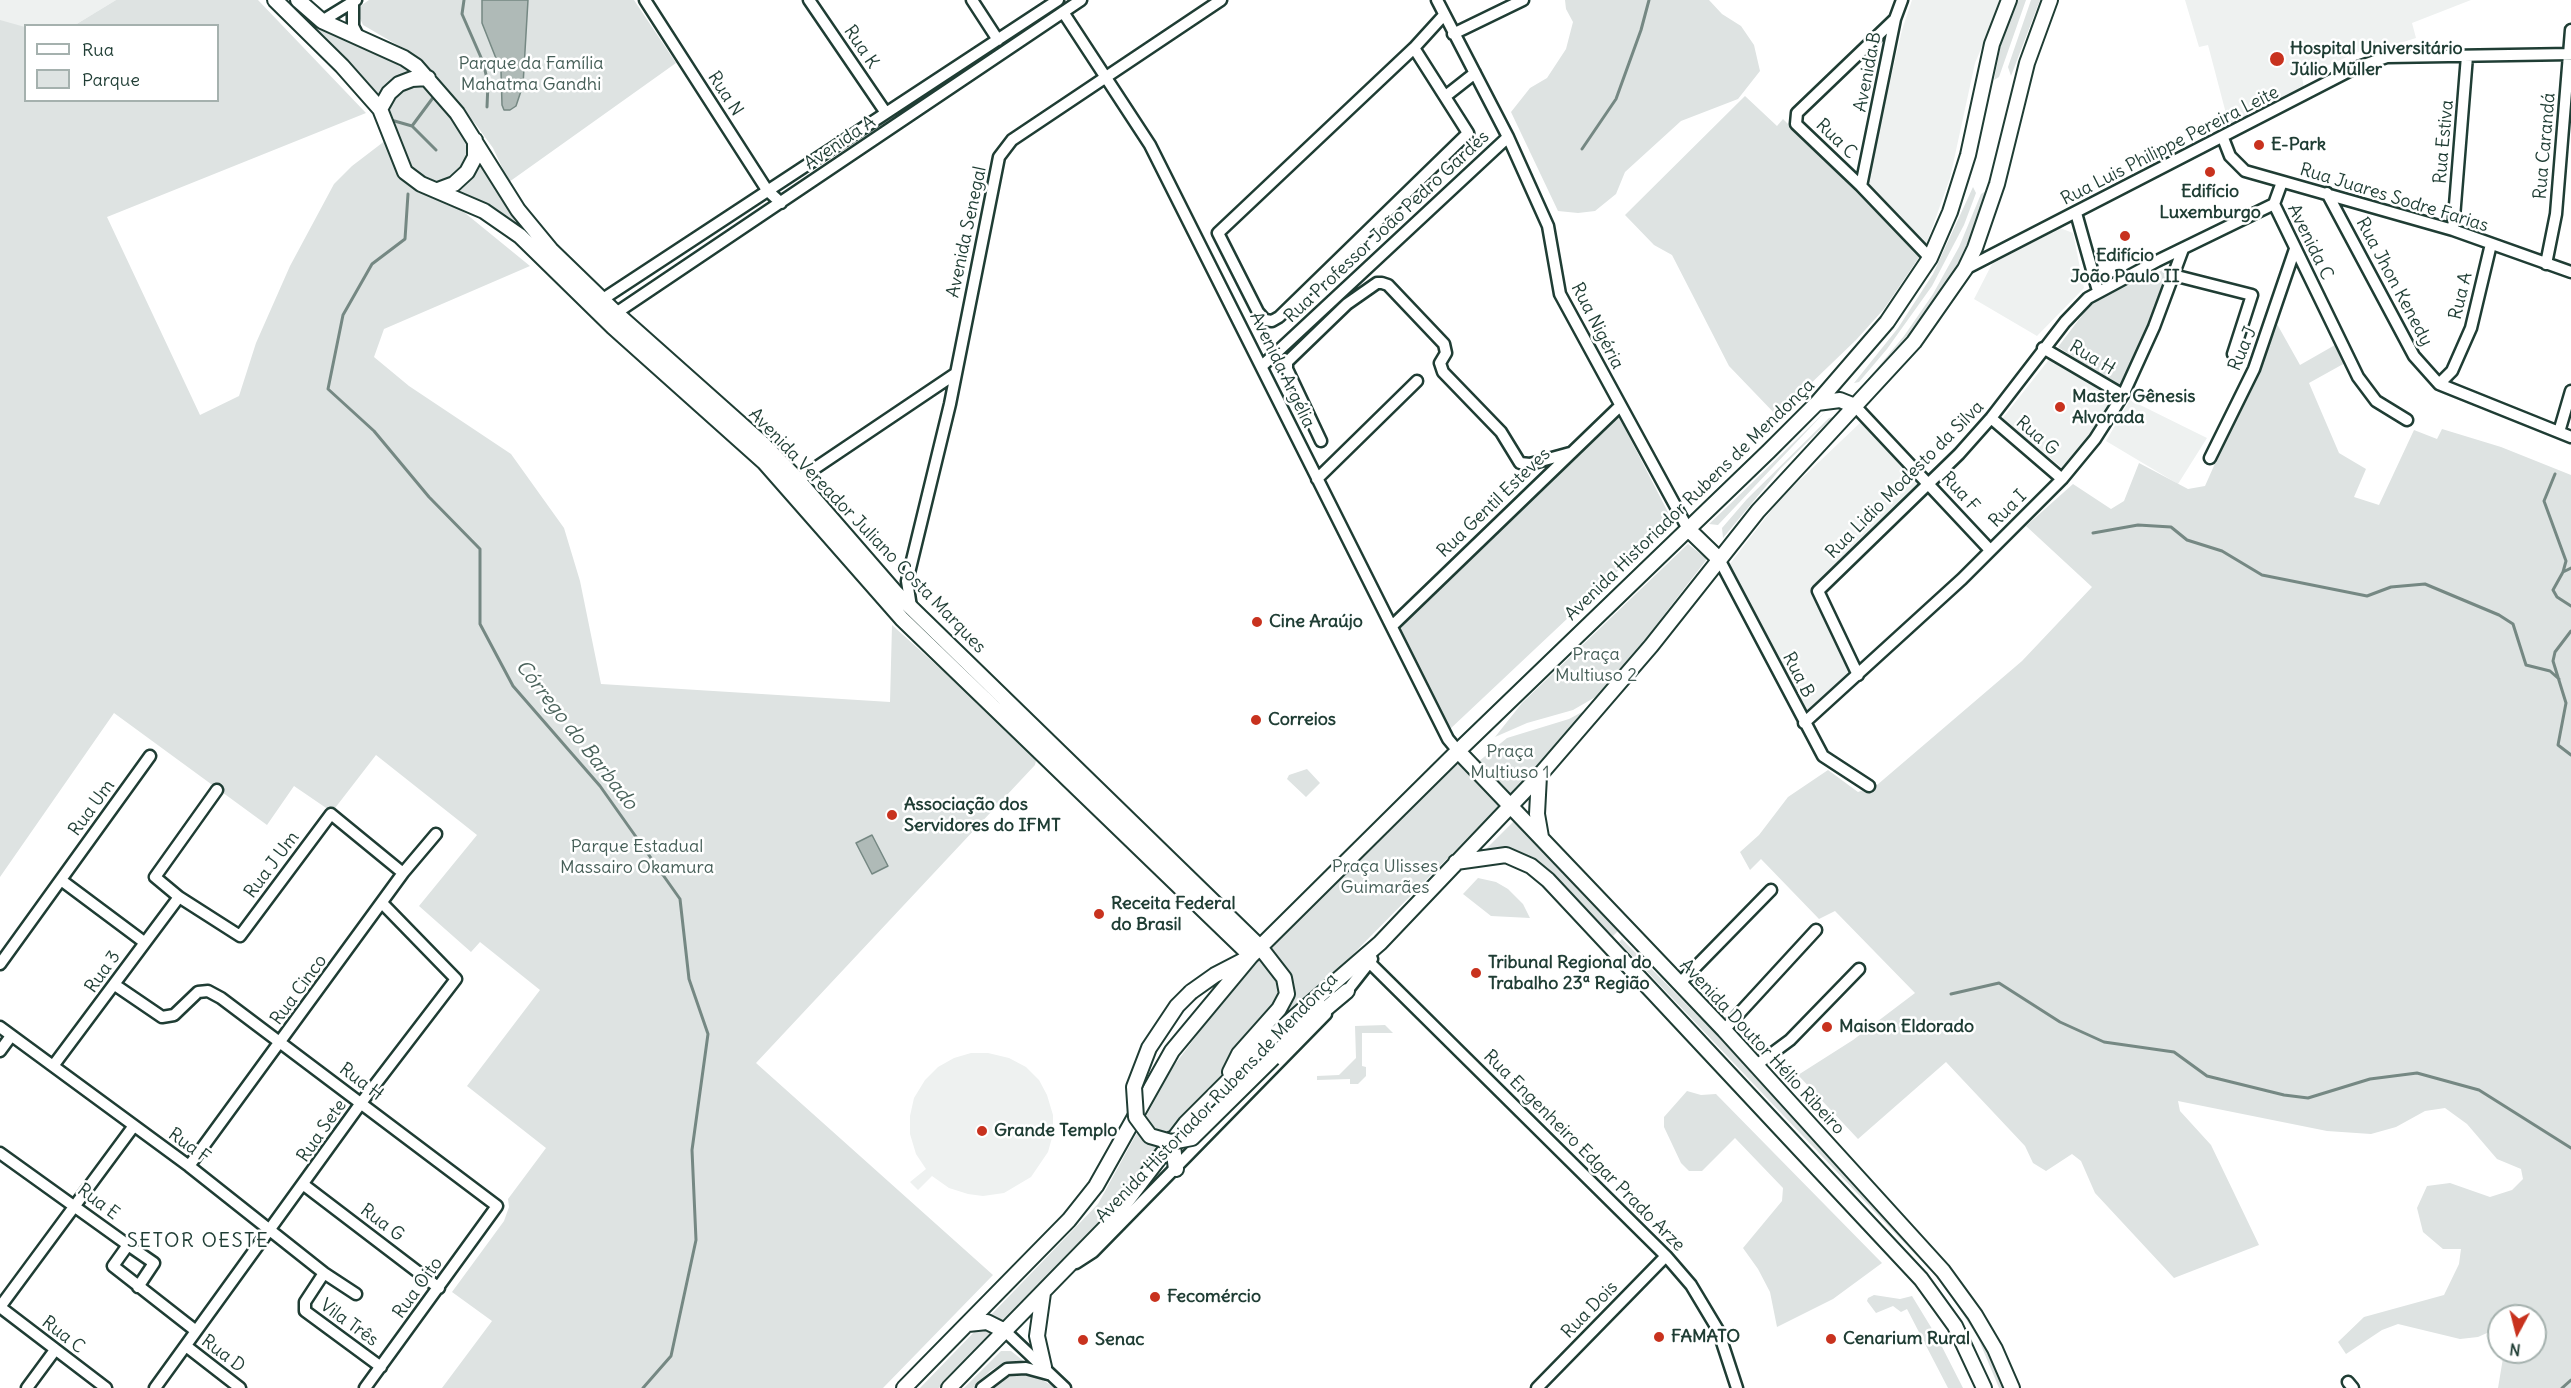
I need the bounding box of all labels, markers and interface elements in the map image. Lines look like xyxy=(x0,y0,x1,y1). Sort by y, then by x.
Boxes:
street label: Rua K xyxy=(839,21,883,73)
legend xyxy=(24,24,219,102)
street label: Avenida B xyxy=(1850,30,1886,114)
text: Rua xyxy=(82,38,114,61)
place label: Hospital Universitário Júlio Müller xyxy=(2290,38,2463,80)
marker: Hospital Universitário Júlio Müller xyxy=(2268,50,2286,68)
park label: Parque da Família Mahatma Gandhi xyxy=(458,53,604,96)
text: Parque xyxy=(82,68,140,91)
street label: Rua N xyxy=(703,68,747,120)
street label: Rua Luis Philippe Pereira Leite xyxy=(2058,82,2282,210)
street label: Rua Carandá xyxy=(2530,92,2560,200)
street label: Rua Estiva xyxy=(2430,99,2458,185)
street label: Avenida A xyxy=(800,111,880,175)
street label: Rua C xyxy=(1811,114,1861,164)
street label: Rua Professor João Pedro Gardés xyxy=(1280,126,1494,328)
place label: E-Park xyxy=(2271,134,2326,156)
marker: E-Park xyxy=(2252,138,2266,152)
street label: Rua Juares Sodre Farias xyxy=(2297,159,2491,237)
street label: Avenida Senegal xyxy=(943,164,991,300)
marker: Edifício Luxemburgo xyxy=(2203,165,2217,179)
place label: Edifício Luxemburgo xyxy=(2159,181,2261,224)
street label: Avenida C xyxy=(2282,201,2338,283)
street label: Rua Jhon Kenedy xyxy=(2351,214,2437,350)
marker: Edifício João Paulo II xyxy=(2118,229,2132,243)
place label: Edifício João Paulo II xyxy=(2070,245,2180,288)
street label: Rua A xyxy=(2445,270,2477,322)
street label: Rua Nigéria xyxy=(1566,279,1628,373)
street label: Avenida Argélia xyxy=(1245,309,1319,431)
street label: Rua J xyxy=(2224,324,2262,374)
street label: Rua H xyxy=(2065,336,2119,380)
street label: Avenida Historiador Rubens de Mendonça xyxy=(1561,375,1819,625)
place label: Master Gênesis Alvorada xyxy=(2072,386,2195,428)
street label: Rua Lidio Modesto da Silva xyxy=(1821,396,1989,564)
marker: Master Gênesis Alvorada xyxy=(2053,400,2067,414)
street label: Avenida Vereador Juliano Costa Marques xyxy=(744,404,990,658)
street label: Rua G xyxy=(2011,412,2063,460)
street label: Rua Gentil Esteves xyxy=(1433,444,1555,562)
street label: Rua F xyxy=(1936,467,1984,517)
street label: Rua I xyxy=(1985,486,2031,532)
place label: Cine Araújo xyxy=(1269,611,1363,633)
marker: Cine Araújo xyxy=(1250,615,1264,629)
park label: Praça Multiuso 2 xyxy=(1555,644,1637,686)
street label: Rua B xyxy=(1777,649,1819,701)
water label: Córrego do Barbado xyxy=(510,655,642,815)
place label: Correios xyxy=(1268,709,1336,731)
marker: Correios xyxy=(1249,713,1263,727)
park label: Praça Multiuso 1 xyxy=(1470,741,1550,783)
street label: Rua Um xyxy=(64,776,120,840)
place label: Associação dos Servidores do IFMT xyxy=(904,794,1061,836)
marker: Associação dos Servidores do IFMT xyxy=(885,808,899,822)
street label: Rua J Um xyxy=(240,827,304,903)
park label: Parque Estadual Massairo Okamura xyxy=(560,836,714,878)
park label: Praça Ulisses Guimarães xyxy=(1332,856,1438,898)
place label: Receita Federal do Brasil xyxy=(1111,893,1236,936)
marker: Receita Federal do Brasil xyxy=(1092,907,1106,921)
street label: Rua 3 xyxy=(81,947,125,997)
street label: Rua Cinco xyxy=(266,951,332,1029)
place label: Tribunal Regional do Trabalho 23ª Região xyxy=(1488,952,1652,994)
street label: Avenida Doutor Hélio Ribeiro xyxy=(1675,955,1849,1139)
marker: Tribunal Regional do Trabalho 23ª Região xyxy=(1469,966,1483,980)
street label: Avenida Historiador Rubens de Mendonça xyxy=(1092,969,1342,1227)
place label: Maison Eldorado xyxy=(1839,1016,1974,1038)
marker: Maison Eldorado xyxy=(1820,1020,1834,1034)
street label: Rua Engenheiro Edgar Prado Arze xyxy=(1479,1046,1689,1256)
street label: Rua H xyxy=(335,1059,387,1105)
street label: Rua Sete xyxy=(293,1095,351,1167)
place label: Grande Templo xyxy=(994,1120,1117,1142)
street label: Rua F xyxy=(164,1124,214,1168)
marker: Grande Templo xyxy=(975,1124,989,1138)
street label: Rua E xyxy=(73,1179,123,1225)
street label: Rua G xyxy=(356,1200,408,1246)
district label: SETOR OESTE xyxy=(127,1229,269,1253)
street label: Rua Oito xyxy=(389,1253,447,1323)
street label: Rua Dois xyxy=(1557,1277,1623,1343)
place label: Fecomércio xyxy=(1167,1286,1261,1308)
marker: Fecomércio xyxy=(1148,1290,1162,1304)
street label: Vila Três xyxy=(316,1295,382,1351)
north arrow xyxy=(2487,1304,2547,1364)
street label: Rua C xyxy=(37,1312,89,1358)
place label: FAMATO xyxy=(1671,1326,1740,1348)
place label: Cenarium Rural xyxy=(1843,1328,1970,1350)
place label: Senac xyxy=(1095,1329,1144,1351)
marker: FAMATO xyxy=(1652,1330,1666,1344)
street label: Rua D xyxy=(197,1331,249,1377)
marker: Cenarium Rural xyxy=(1824,1332,1838,1346)
marker: Senac xyxy=(1076,1333,1090,1347)
text: N xyxy=(2508,1339,2522,1360)

